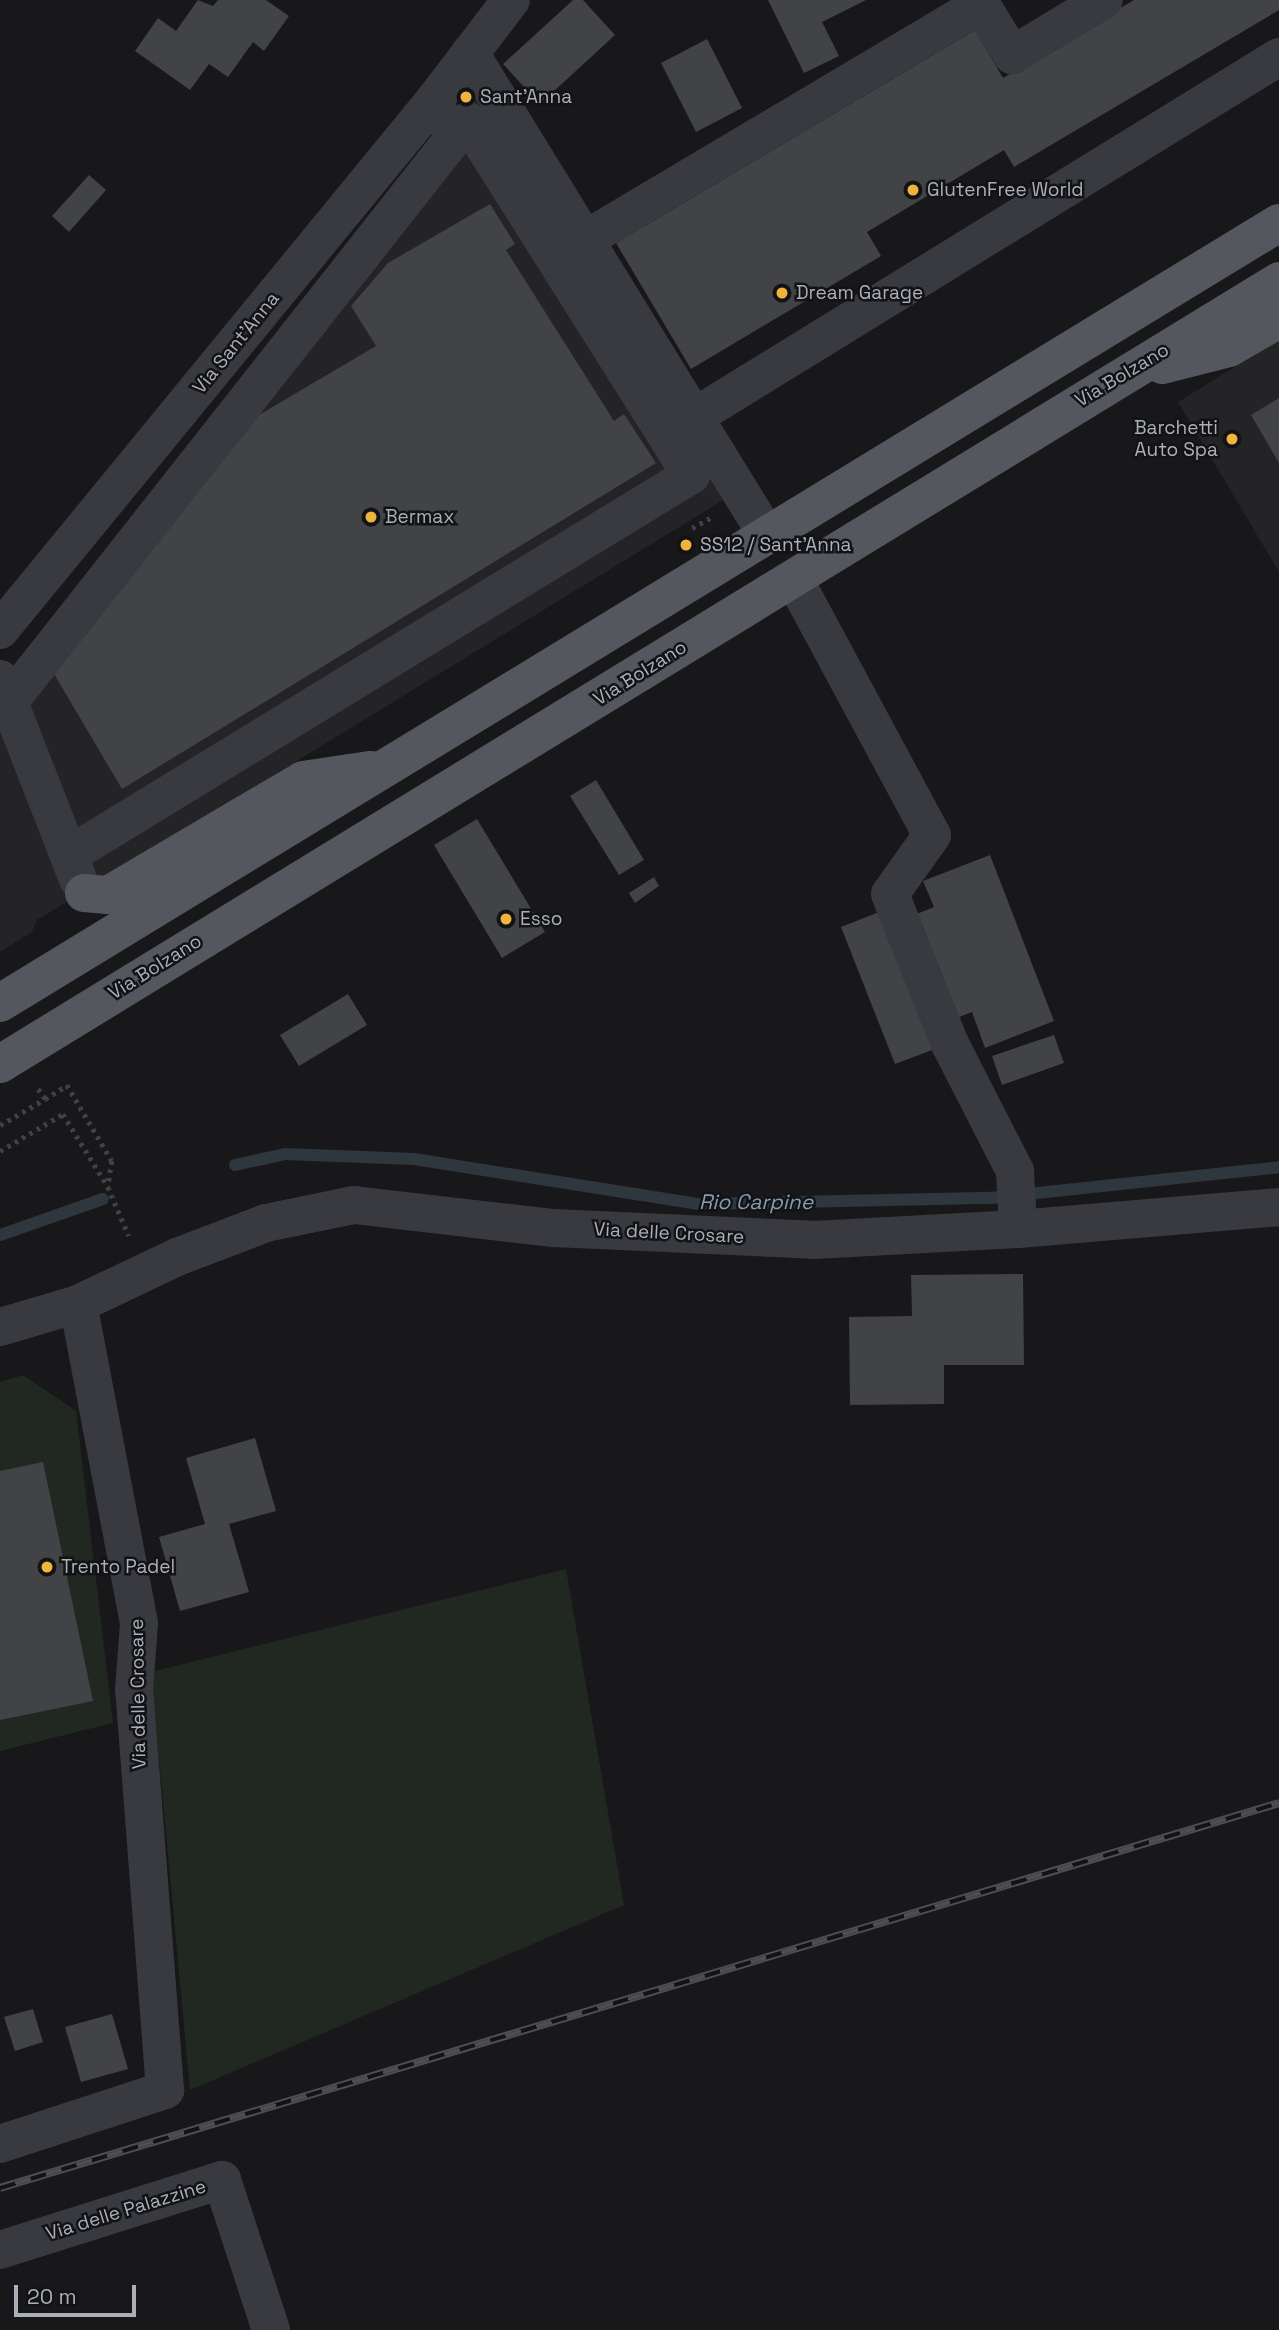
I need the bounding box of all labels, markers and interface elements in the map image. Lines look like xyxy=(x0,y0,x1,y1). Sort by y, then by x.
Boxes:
place label: Sant'Anna xyxy=(480,86,572,108)
marker: Sant'Anna xyxy=(458,89,474,105)
place label: GlutenFree World xyxy=(927,179,1084,201)
marker: GlutenFree World xyxy=(905,182,921,198)
place label: Dream Garage xyxy=(796,282,923,304)
marker: Dream Garage xyxy=(774,285,790,301)
street label: Via Sant'Anna xyxy=(188,288,284,398)
street label: Via Bolzano xyxy=(1071,338,1173,412)
place label: Barchetti Auto Spa xyxy=(1134,417,1218,461)
marker: Barchetti Auto Spa xyxy=(1224,431,1240,447)
place label: Bermax xyxy=(385,506,455,528)
marker: Bermax xyxy=(363,509,379,525)
place label: SS12 / Sant'Anna xyxy=(700,534,852,556)
marker: SS12 / Sant'Anna xyxy=(678,537,694,553)
street label: Via Bolzano xyxy=(589,635,691,711)
place label: Esso xyxy=(520,908,562,930)
marker: Esso xyxy=(498,911,514,927)
street label: Via Bolzano xyxy=(104,929,206,1005)
water label: Rio Carpine xyxy=(699,1189,813,1215)
street label: Via delle Crosare xyxy=(593,1218,745,1248)
place label: Trento Padel xyxy=(61,1556,175,1578)
marker: Trento Padel xyxy=(39,1559,55,1575)
street label: Via delle Crosare xyxy=(125,1618,151,1770)
street label: Via delle Palazzine xyxy=(43,2175,209,2245)
scale bar xyxy=(18,2270,140,2314)
text: 20 m xyxy=(27,2283,77,2310)

